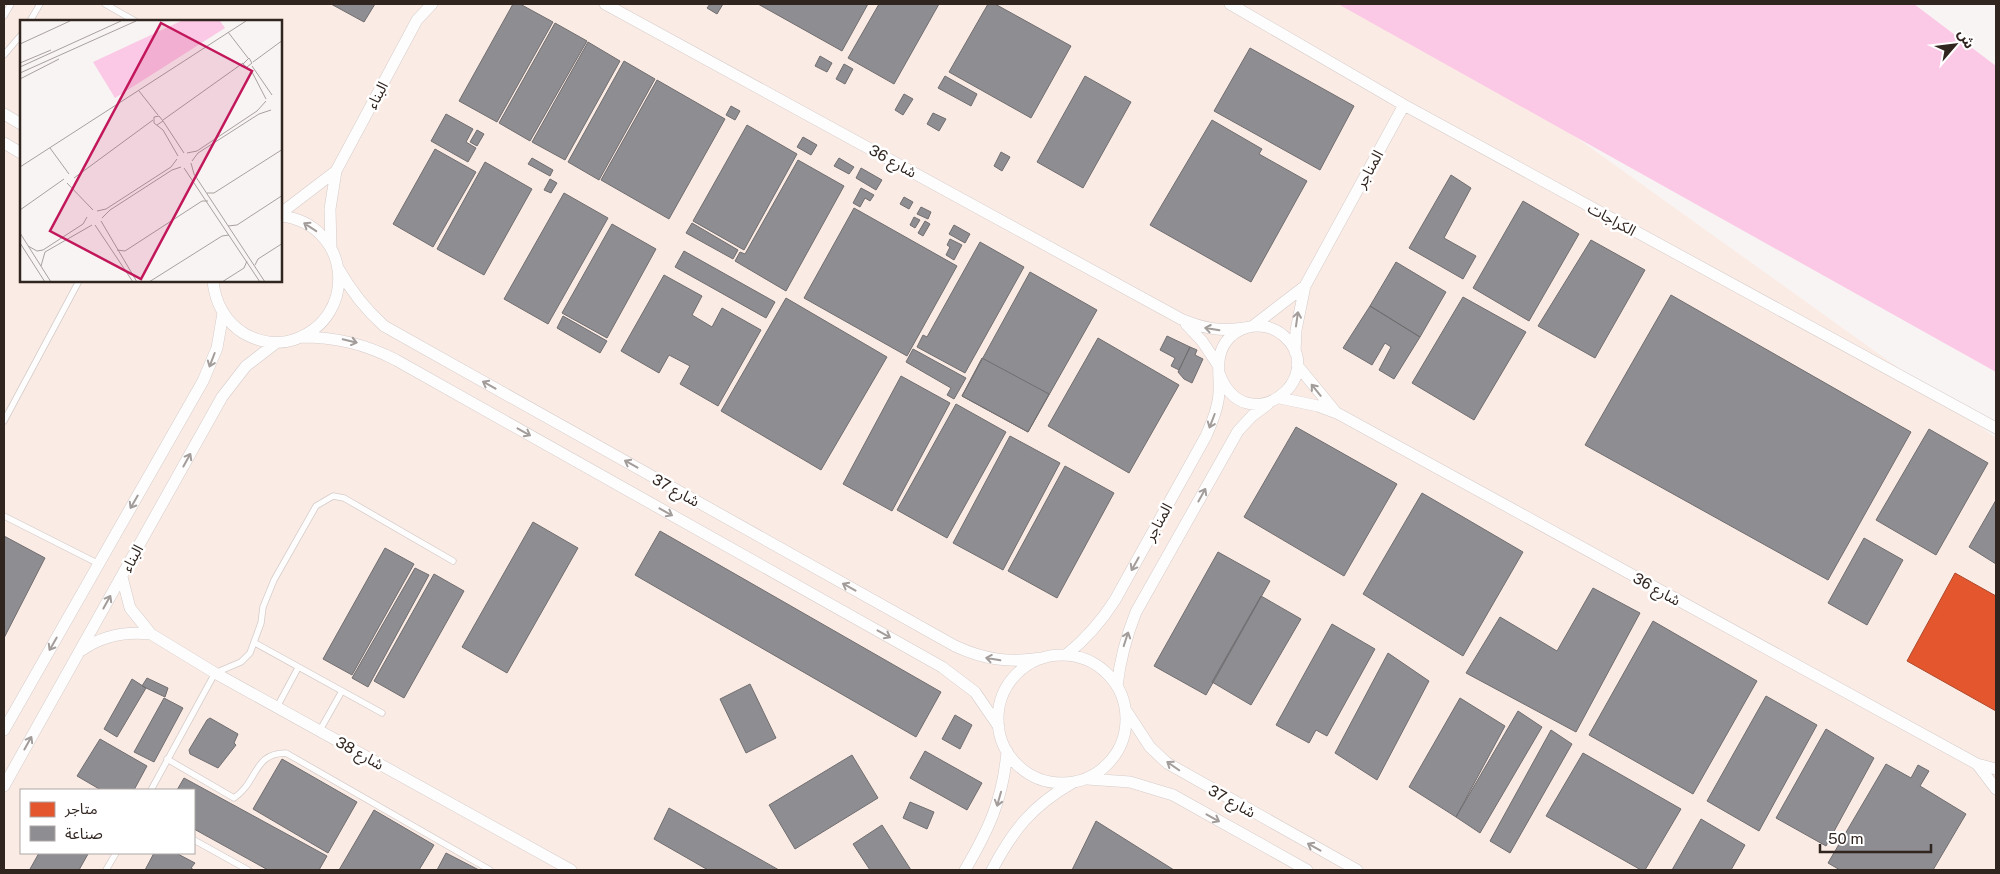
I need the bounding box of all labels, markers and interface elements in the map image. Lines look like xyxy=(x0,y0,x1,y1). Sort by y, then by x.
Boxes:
inset map xyxy=(20,20,282,282)
north arrow xyxy=(1930,20,1980,70)
text: ش xyxy=(1955,27,1978,51)
street label: البناء xyxy=(363,79,391,112)
street label: شارع 36 xyxy=(864,141,920,185)
street label: المناجر xyxy=(1351,147,1387,192)
street label: الكراجات xyxy=(1585,199,1639,240)
one-way arrow xyxy=(304,222,318,232)
one-way arrow xyxy=(1293,311,1303,327)
one-way arrow xyxy=(1204,323,1220,333)
one-way arrow xyxy=(341,337,357,346)
one-way arrow xyxy=(207,352,216,367)
one-way arrow xyxy=(482,380,497,389)
one-way arrow xyxy=(1310,384,1321,397)
one-way arrow xyxy=(1207,412,1216,428)
one-way arrow xyxy=(517,427,532,437)
one-way arrow xyxy=(182,453,192,468)
one-way arrow xyxy=(624,459,638,469)
street label: شارع 37 xyxy=(648,470,703,513)
one-way arrow xyxy=(1197,488,1207,503)
one-way arrow xyxy=(128,495,138,509)
street label: المناجر xyxy=(1140,500,1176,545)
one-way arrow xyxy=(658,507,673,517)
street label: البناء xyxy=(118,542,146,575)
one-way arrow xyxy=(1130,556,1140,571)
street label: شارع 36 xyxy=(1628,569,1684,613)
one-way arrow xyxy=(842,581,856,591)
one-way arrow xyxy=(103,595,113,610)
one-way arrow xyxy=(876,630,891,639)
one-way arrow xyxy=(1122,631,1131,647)
one-way arrow xyxy=(48,636,58,650)
one-way arrow xyxy=(986,654,1002,664)
street label: شارع 38 xyxy=(331,733,387,777)
one-way arrow xyxy=(23,737,33,751)
one-way arrow xyxy=(1166,761,1180,771)
street label: شارع 37 xyxy=(1204,781,1259,824)
legend xyxy=(20,789,195,854)
one-way arrow xyxy=(994,791,1004,807)
text: متاجر xyxy=(64,800,98,818)
one-way arrow xyxy=(1206,813,1221,823)
scale bar xyxy=(1820,822,1931,854)
text: صناعة xyxy=(65,825,103,842)
text: 50 m xyxy=(1828,830,1863,847)
one-way arrow xyxy=(1308,841,1322,851)

